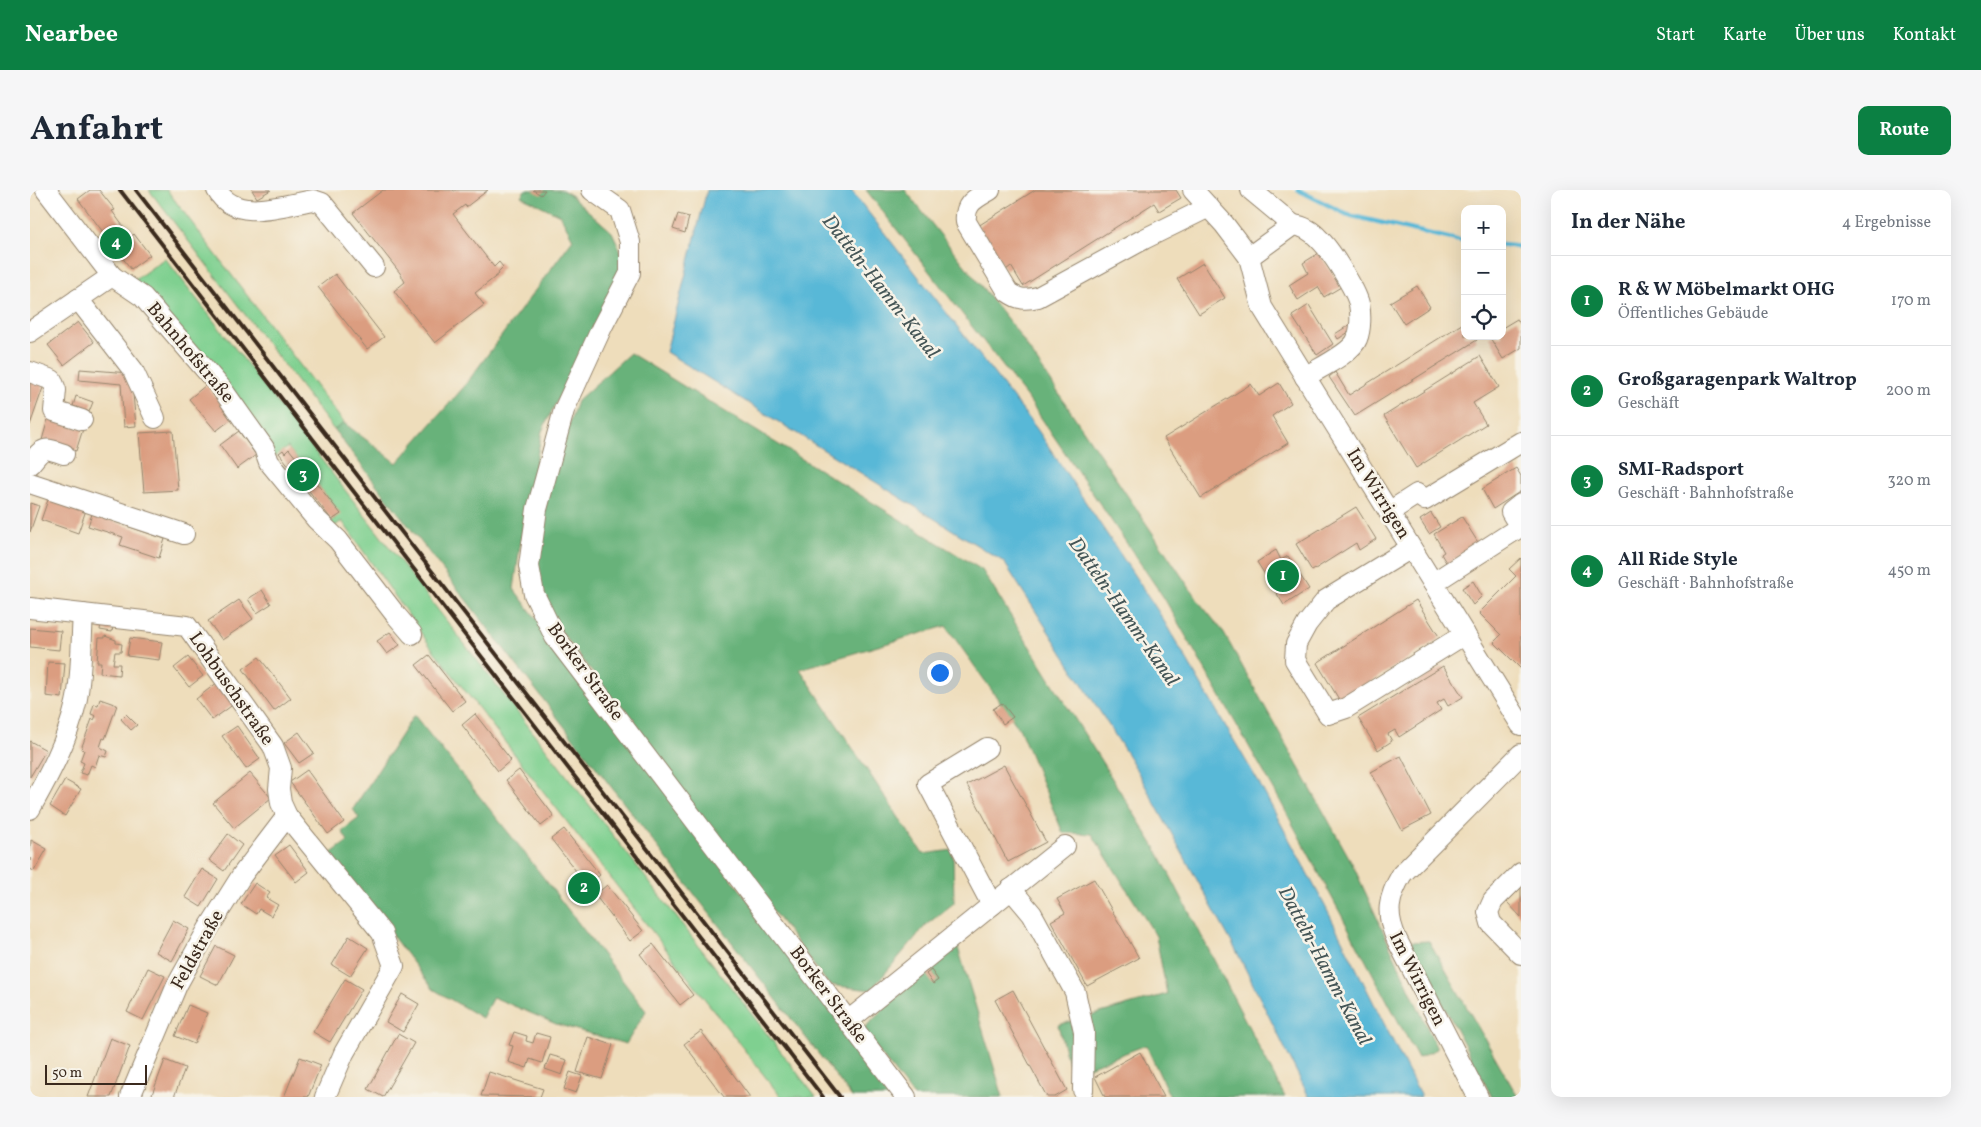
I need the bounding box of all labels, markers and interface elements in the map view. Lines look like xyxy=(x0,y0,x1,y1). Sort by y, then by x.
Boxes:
text: Nearbee xyxy=(25,18,118,52)
text: Start xyxy=(1656,23,1695,48)
text: Karte xyxy=(1723,23,1767,48)
text: Über uns xyxy=(1795,23,1865,48)
text: Kontakt xyxy=(1893,23,1956,48)
text: Anfahrt xyxy=(30,106,163,154)
button: Route xyxy=(1858,106,1951,155)
map controls xyxy=(1461,205,1506,340)
button: + xyxy=(1461,205,1506,250)
text: In der Nähe xyxy=(1571,208,1686,237)
water label: Datteln-Hamm-Kanal xyxy=(815,209,945,365)
text: 4 Ergebnisse xyxy=(1842,212,1931,234)
pin: 4 xyxy=(100,224,132,262)
button: − xyxy=(1461,250,1506,295)
text: R & W Möbelmarkt OHG xyxy=(1618,277,1835,303)
text: 1 xyxy=(1584,290,1590,312)
text: 170 m xyxy=(1891,290,1931,312)
button: locate xyxy=(1461,295,1506,340)
street label: Bahnhofstraße xyxy=(140,297,240,409)
text: Öffentliches Gebäude xyxy=(1618,303,1768,325)
text: Großgaragenpark Waltrop xyxy=(1618,367,1857,393)
text: 2 xyxy=(1583,380,1591,402)
text: 200 m xyxy=(1886,380,1931,402)
text: Geschäft xyxy=(1618,393,1679,415)
street label: Im Wirrigen xyxy=(1340,444,1416,544)
pin: 3 xyxy=(287,456,319,494)
text: SMI-Radsport xyxy=(1618,457,1744,483)
text: 3 xyxy=(1583,470,1591,492)
text: 320 m xyxy=(1887,470,1931,492)
text: Geschäft · Bahnhofstraße xyxy=(1618,483,1794,505)
water label: Datteln-Hamm-Kanal xyxy=(1061,532,1185,692)
text: All Ride Style xyxy=(1618,547,1738,573)
pin: 1 xyxy=(1267,557,1299,595)
text: 4 xyxy=(1582,560,1592,582)
text: 450 m xyxy=(1888,560,1931,582)
text: Geschäft · Bahnhofstraße xyxy=(1618,573,1794,595)
street label: Borker Straße xyxy=(540,618,630,726)
street label: Lohbuschstraße xyxy=(182,627,280,751)
your location xyxy=(927,660,953,686)
pin: 2 xyxy=(568,869,600,907)
water label: Datteln-Hamm-Kanal xyxy=(1270,882,1378,1050)
street label: Feldstraße xyxy=(165,905,231,995)
street label: Im Wirrigen xyxy=(1382,927,1452,1031)
street label: Borker Straße xyxy=(783,941,873,1049)
scale bar xyxy=(45,1062,148,1085)
text: 50 m xyxy=(52,1064,82,1083)

